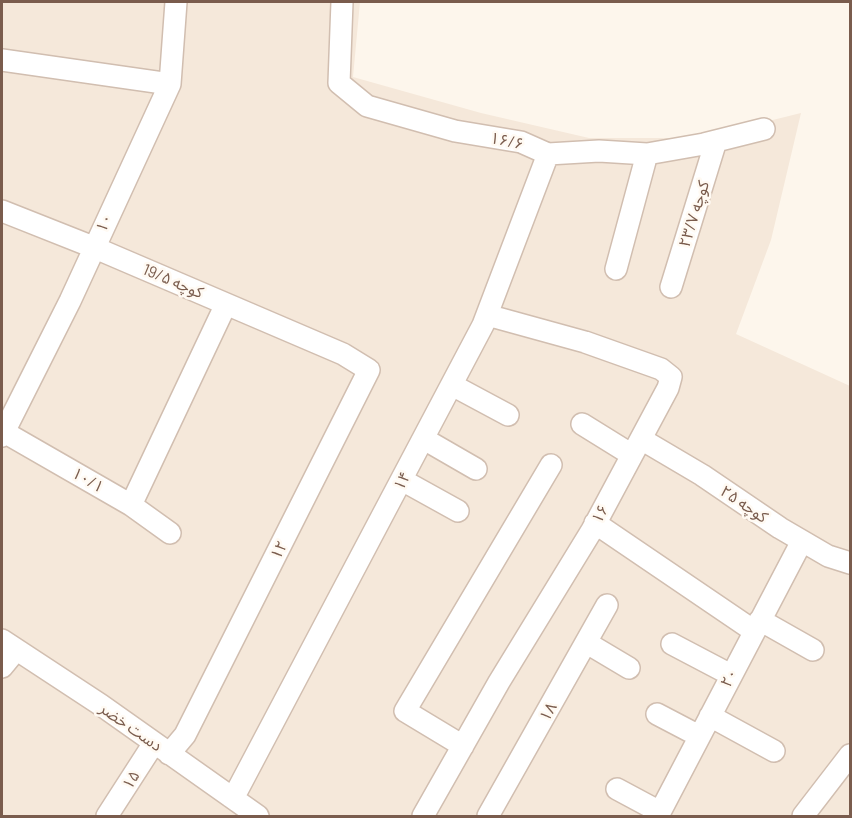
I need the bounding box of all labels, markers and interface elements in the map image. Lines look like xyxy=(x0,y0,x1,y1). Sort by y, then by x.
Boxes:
street label: ۱۶/۶ xyxy=(488,128,526,154)
street label: کوچه ۲۳/۷ xyxy=(675,178,713,250)
street label: ۱۰ xyxy=(91,211,117,235)
street label: کوچه 19/۵ xyxy=(140,260,206,302)
street label: ۱۰/۱ xyxy=(69,463,107,497)
street label: ۱۴ xyxy=(389,468,415,494)
street label: کوچه ۲۵ xyxy=(717,481,771,527)
street label: ۱۶ xyxy=(587,501,613,527)
street label: ۱۲ xyxy=(266,537,292,563)
street label: ۲۰ xyxy=(716,665,742,691)
street label: دست خضر xyxy=(96,699,166,755)
street label: ۱۸ xyxy=(535,699,561,725)
street label: ۱۵ xyxy=(118,767,144,793)

